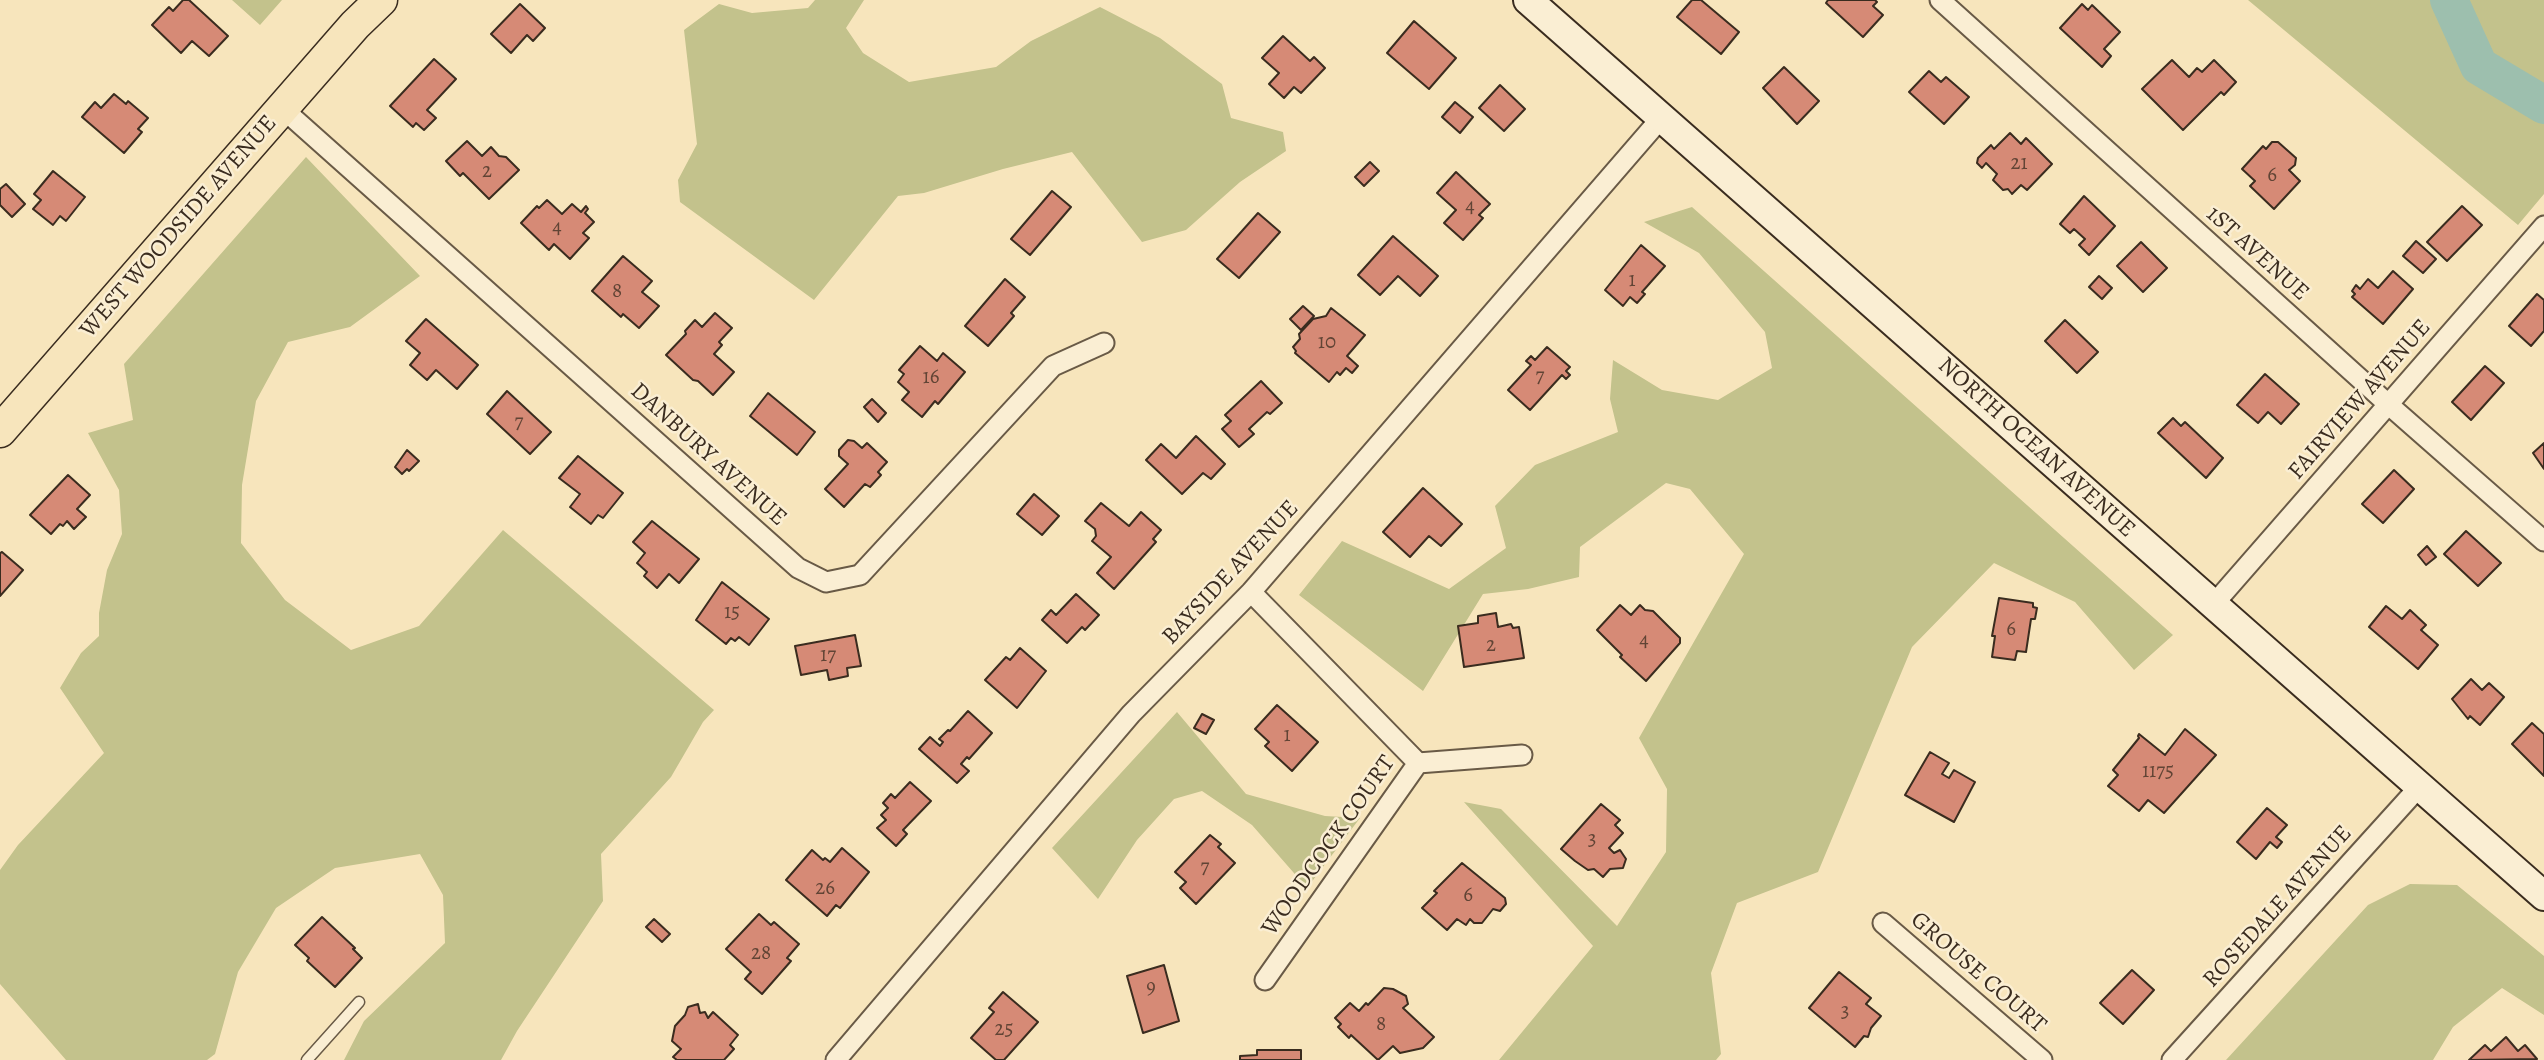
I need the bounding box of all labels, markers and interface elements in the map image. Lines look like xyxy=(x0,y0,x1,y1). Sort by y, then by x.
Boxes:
street label: WEST WOODSIDE AVENUE xyxy=(74,110,284,344)
house number: 21 xyxy=(2010,151,2028,177)
house number: 2 xyxy=(482,159,492,185)
house number: 6 xyxy=(2267,163,2277,189)
house number: 4 xyxy=(1465,194,1475,220)
street label: 1ST AVENUE xyxy=(2200,200,2314,308)
house number: 4 xyxy=(552,215,562,241)
house number: 1 xyxy=(1628,268,1636,294)
house number: 8 xyxy=(612,279,622,305)
street label: FAIRVIEW AVENUE xyxy=(2283,314,2437,486)
house number: 10 xyxy=(1318,330,1336,356)
street label: NORTH OCEAN AVENUE xyxy=(1931,352,2141,544)
house number: 7 xyxy=(1536,364,1544,390)
house number: 16 xyxy=(923,365,939,391)
street label: DANBURY AVENUE xyxy=(624,377,792,533)
house number: 7 xyxy=(515,410,523,436)
street label: BAYSIDE AVENUE xyxy=(1157,495,1305,651)
house number: 15 xyxy=(724,600,740,626)
house number: 6 xyxy=(2006,617,2016,643)
house number: 4 xyxy=(1639,628,1649,654)
house number: 2 xyxy=(1486,633,1496,659)
house number: 17 xyxy=(820,643,836,669)
house number: 1 xyxy=(1283,723,1291,749)
street label: WOODCOCK COURT xyxy=(1256,750,1402,942)
house number: 1175 xyxy=(2142,759,2174,785)
street label: ROSEDALE AVENUE xyxy=(2197,820,2359,994)
house number: 3 xyxy=(1588,827,1596,853)
house number: 7 xyxy=(1201,855,1209,881)
house number: 26 xyxy=(815,876,835,902)
house number: 6 xyxy=(1463,883,1473,909)
street label: GROUSE COURT xyxy=(1904,906,2052,1040)
house number: 28 xyxy=(751,941,771,967)
house number: 9 xyxy=(1146,975,1156,1001)
house number: 3 xyxy=(1841,999,1849,1025)
house number: 8 xyxy=(1376,1012,1386,1038)
house number: 25 xyxy=(994,1017,1014,1043)

